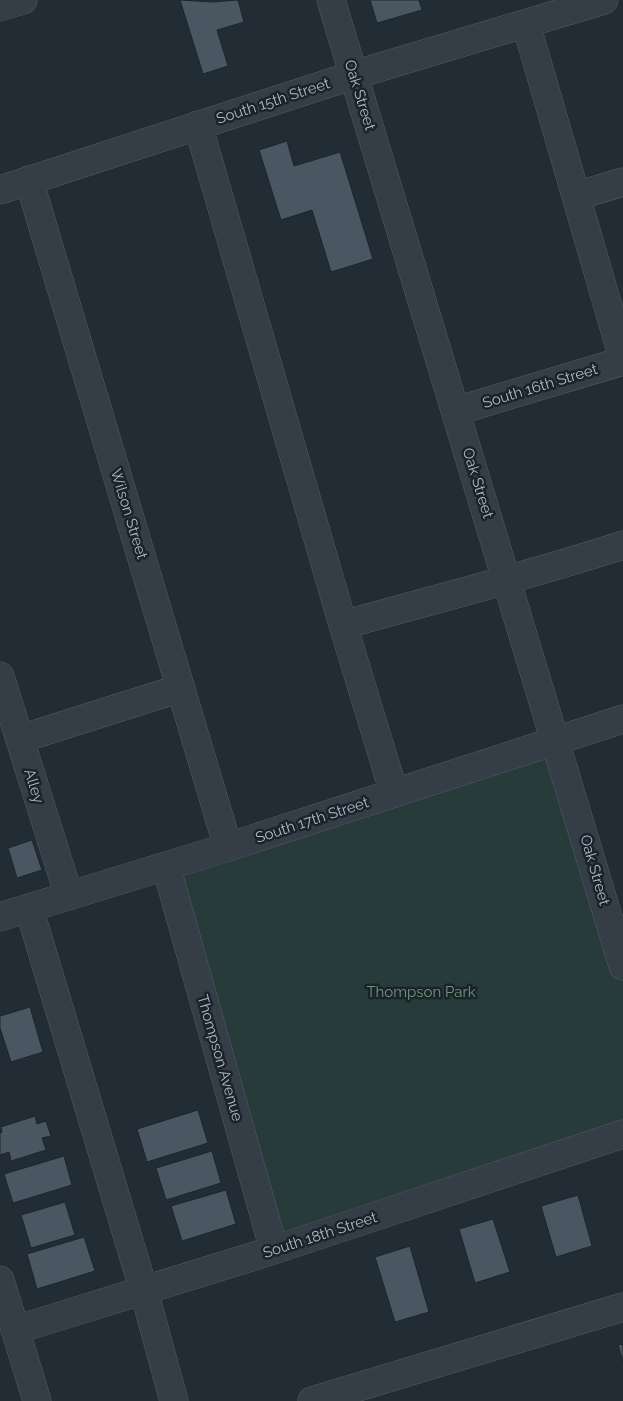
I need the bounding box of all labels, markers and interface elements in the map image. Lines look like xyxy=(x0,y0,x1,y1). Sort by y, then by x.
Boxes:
street label: Oak Street xyxy=(341,58,379,132)
street label: South 15th Street xyxy=(214,74,332,128)
street label: South 16th Street xyxy=(480,360,600,412)
street label: Oak Street xyxy=(459,446,497,520)
street label: Wilson Street xyxy=(107,467,151,561)
street label: Alley xyxy=(20,767,48,805)
street label: South 17th Street xyxy=(253,793,371,847)
street label: Oak Street xyxy=(576,833,614,907)
park label: Thompson Park xyxy=(366,983,476,1001)
street label: Thompson Avenue xyxy=(193,993,247,1124)
street label: South 18th Street xyxy=(261,1208,379,1262)

